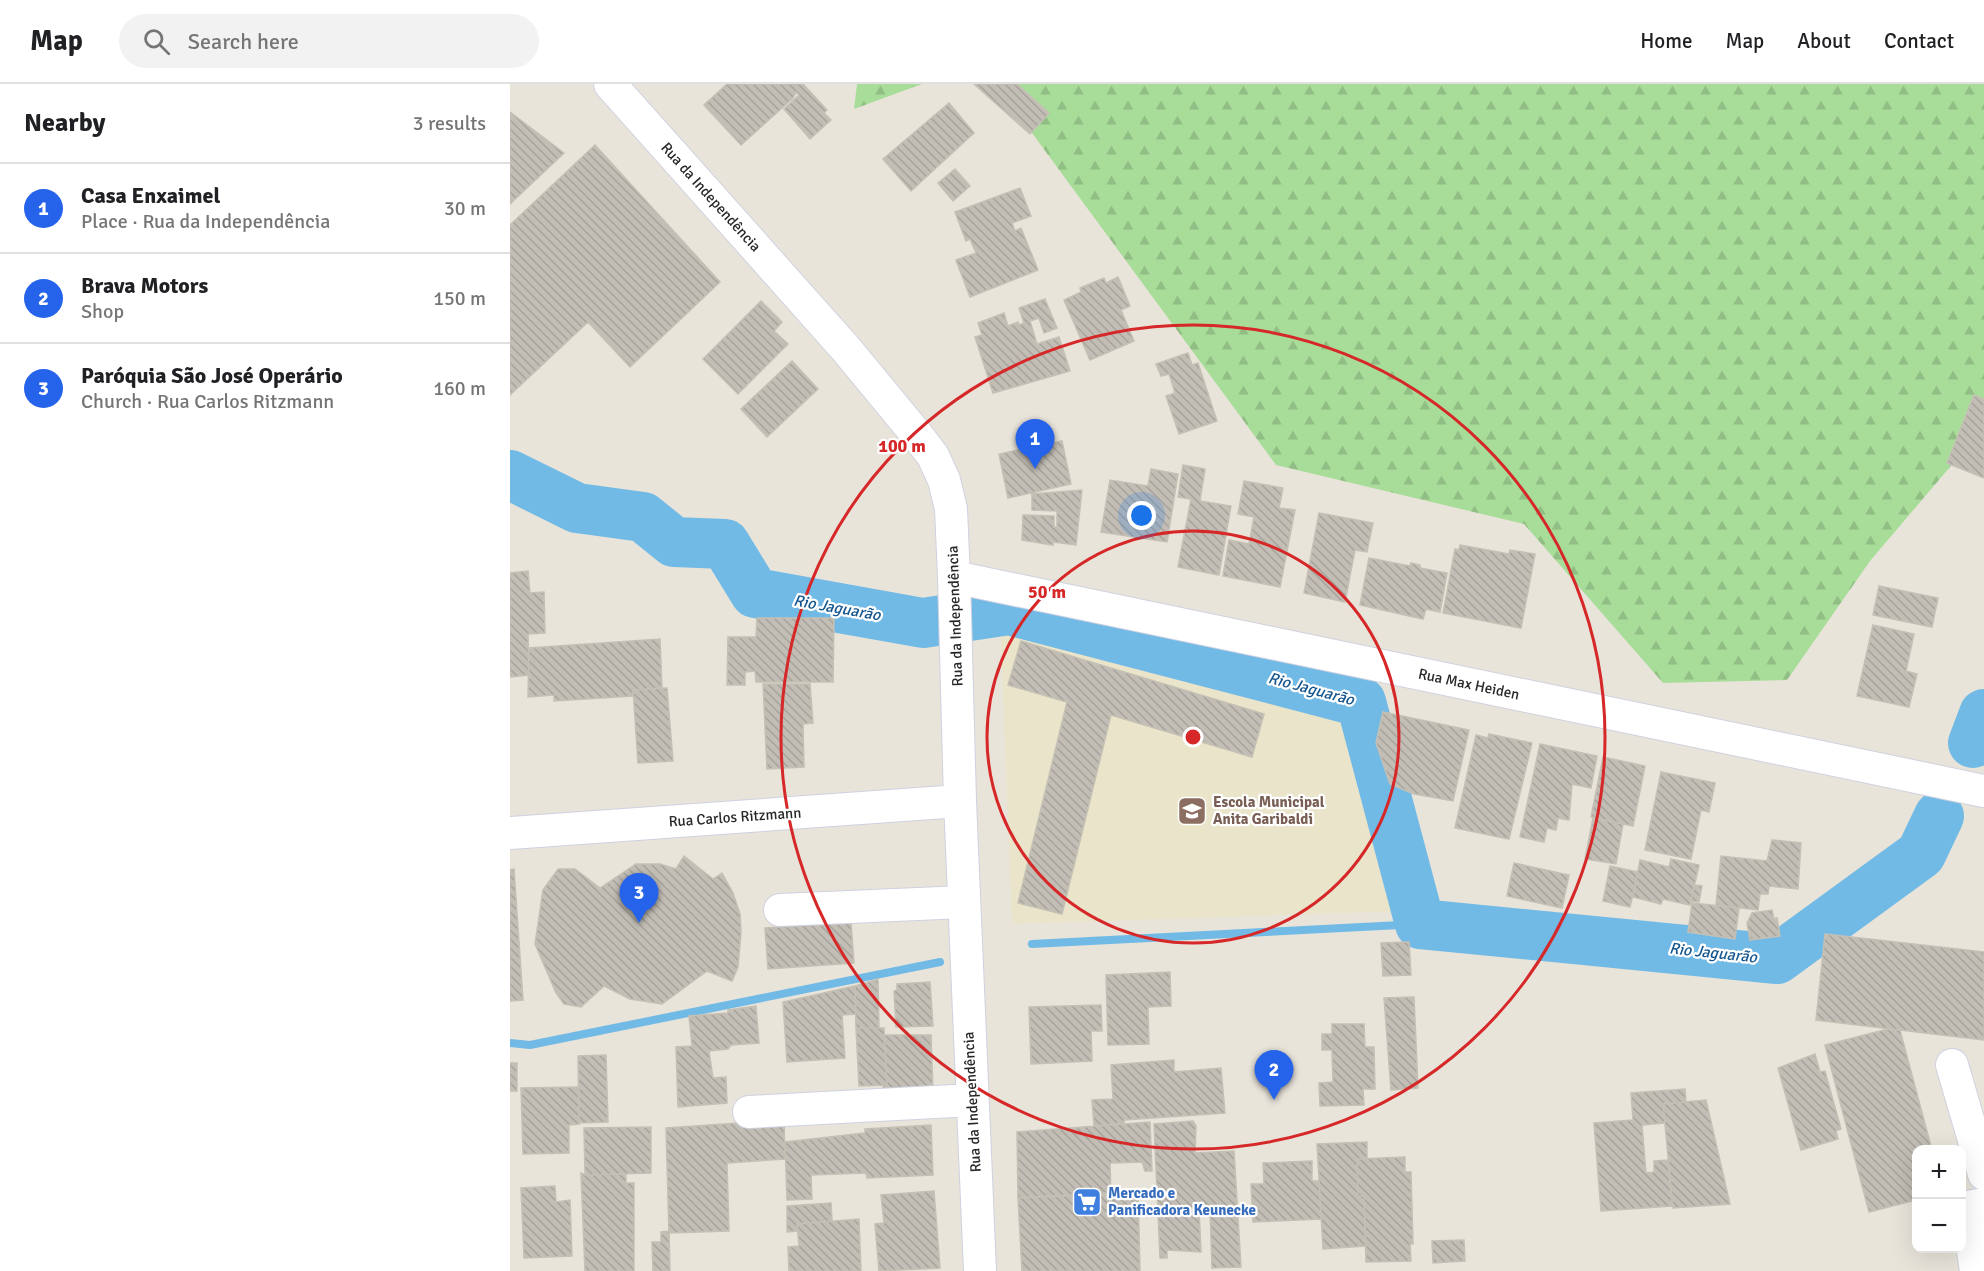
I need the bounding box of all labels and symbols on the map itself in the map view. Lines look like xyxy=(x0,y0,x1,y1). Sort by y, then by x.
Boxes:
street label: Rua da Independência xyxy=(657,139,765,255)
pin: 1 xyxy=(1016,420,1054,469)
text: 100 m xyxy=(878,435,926,457)
your location xyxy=(1127,501,1156,530)
street label: Rua da Independência xyxy=(944,545,966,687)
text: 50 m xyxy=(1028,581,1066,603)
water label: Rio Jaguarão xyxy=(792,591,883,626)
street label: Rua Max Heiden xyxy=(1417,664,1521,704)
water label: Rio Jaguarão xyxy=(1266,668,1357,710)
centre of rings xyxy=(1183,727,1203,747)
place label: Escola Municipal Anita Garibaldi xyxy=(1213,793,1325,828)
school or university icon: Escola Municipal Anita Garibaldi xyxy=(1176,795,1208,827)
street label: Rua Carlos Ritzmann xyxy=(668,803,802,831)
pin: 3 xyxy=(620,874,658,923)
water label: Rio Jaguarão xyxy=(1668,938,1758,968)
street label: Rua da Independência xyxy=(959,1031,985,1173)
pin: 2 xyxy=(1254,1050,1293,1100)
place label: Mercado e Panificadora Keunecke xyxy=(1108,1184,1256,1219)
supermarket icon: Mercado e Panificadora Keunecke xyxy=(1071,1186,1103,1218)

